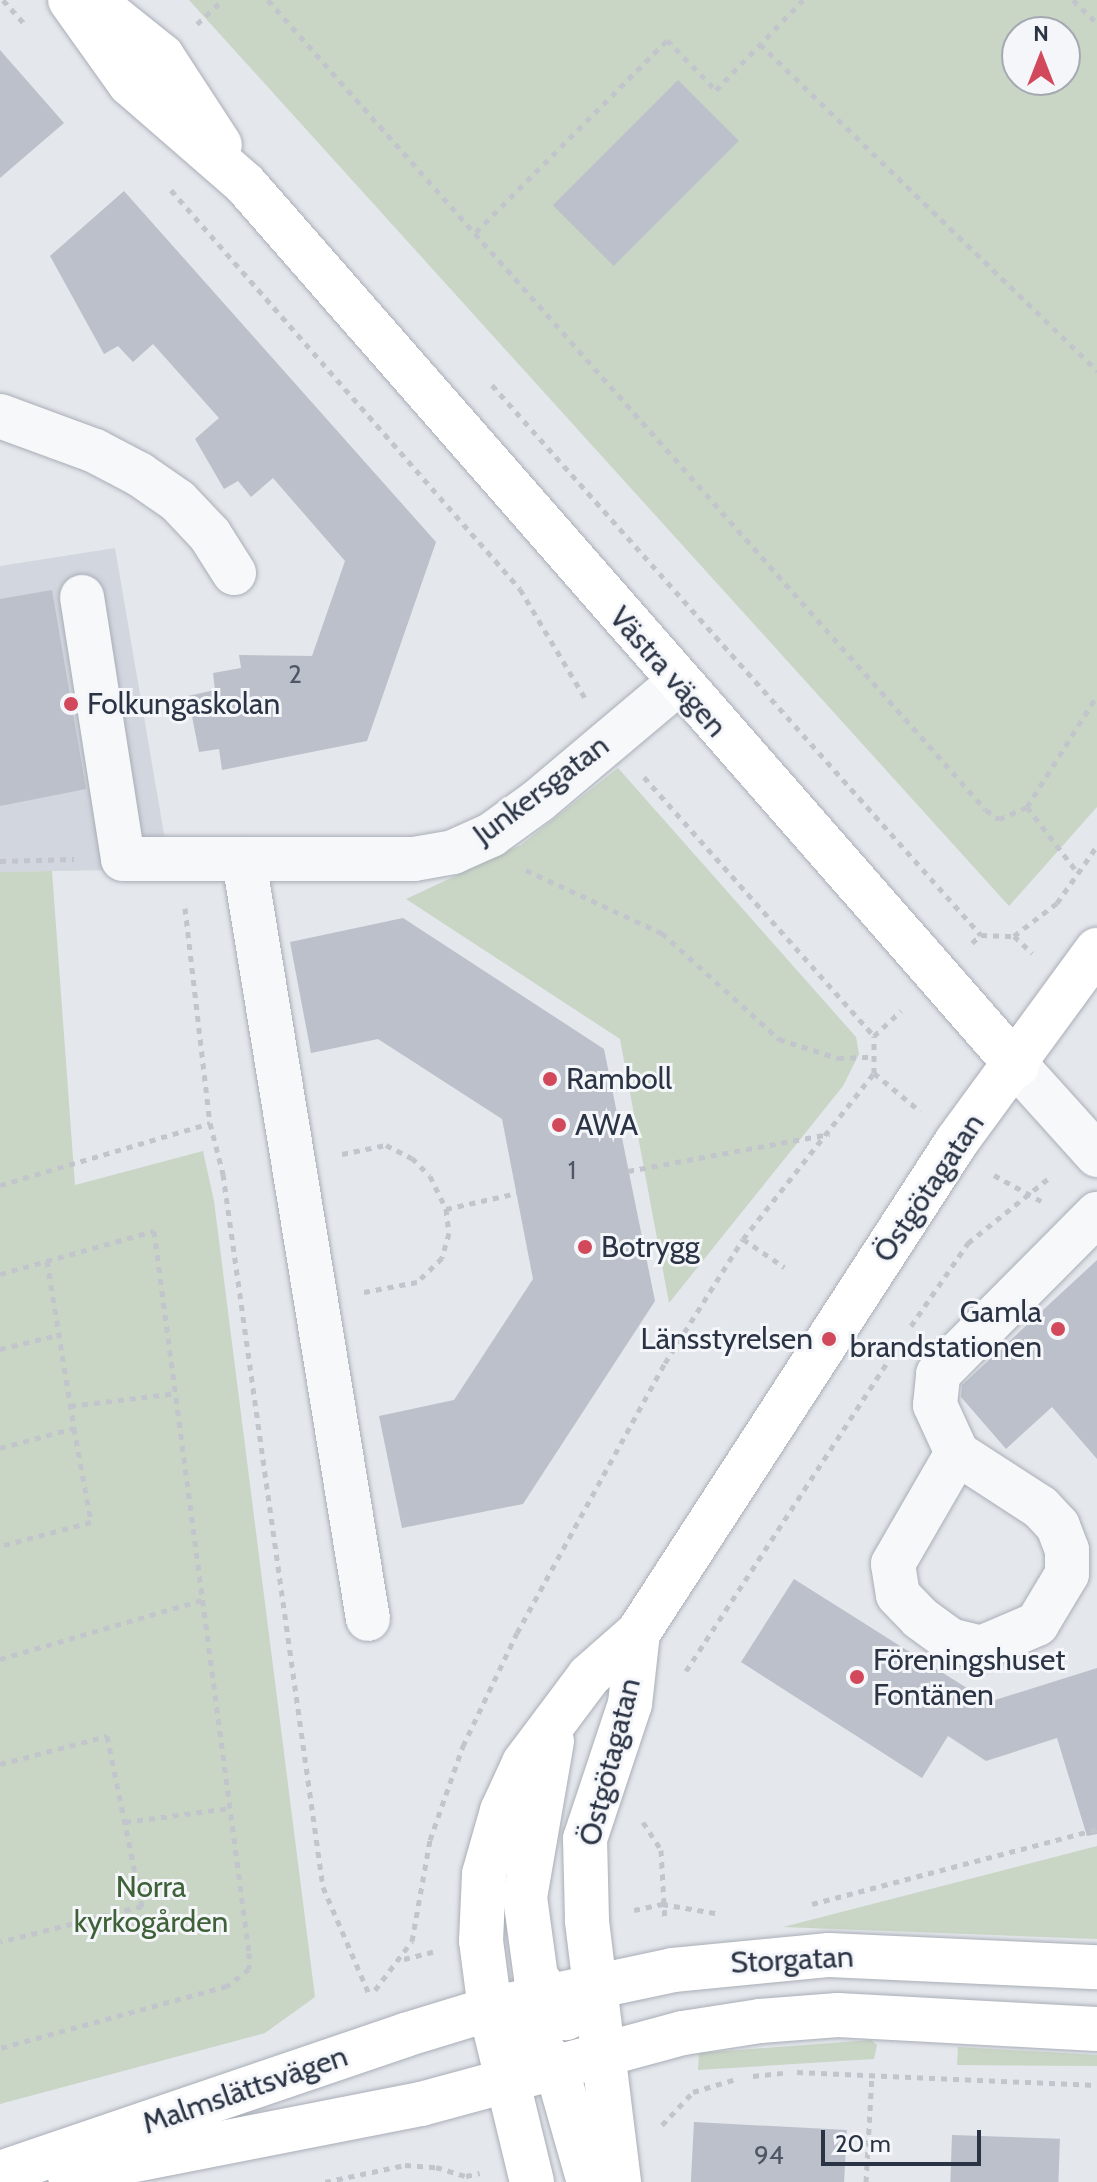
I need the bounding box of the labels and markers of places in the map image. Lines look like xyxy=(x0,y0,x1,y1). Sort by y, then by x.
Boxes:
place label: Folkungaskolan xyxy=(87,686,280,722)
marker: Folkungaskolan xyxy=(62,695,80,713)
place label: Ramboll xyxy=(566,1061,672,1097)
marker: Ramboll xyxy=(541,1070,559,1088)
place label: AWA xyxy=(575,1107,638,1143)
marker: AWA xyxy=(550,1116,568,1134)
place label: Botrygg xyxy=(601,1229,700,1265)
marker: Botrygg xyxy=(576,1238,594,1256)
place label: Gamla brandstationen xyxy=(850,1294,1042,1364)
marker: Gamla brandstationen xyxy=(1049,1320,1067,1338)
place label: Länsstyrelsen xyxy=(641,1321,813,1357)
marker: Länsstyrelsen xyxy=(820,1330,838,1348)
place label: Föreningshuset Fontänen xyxy=(873,1642,1065,1712)
marker: Föreningshuset Fontänen xyxy=(848,1668,866,1686)

